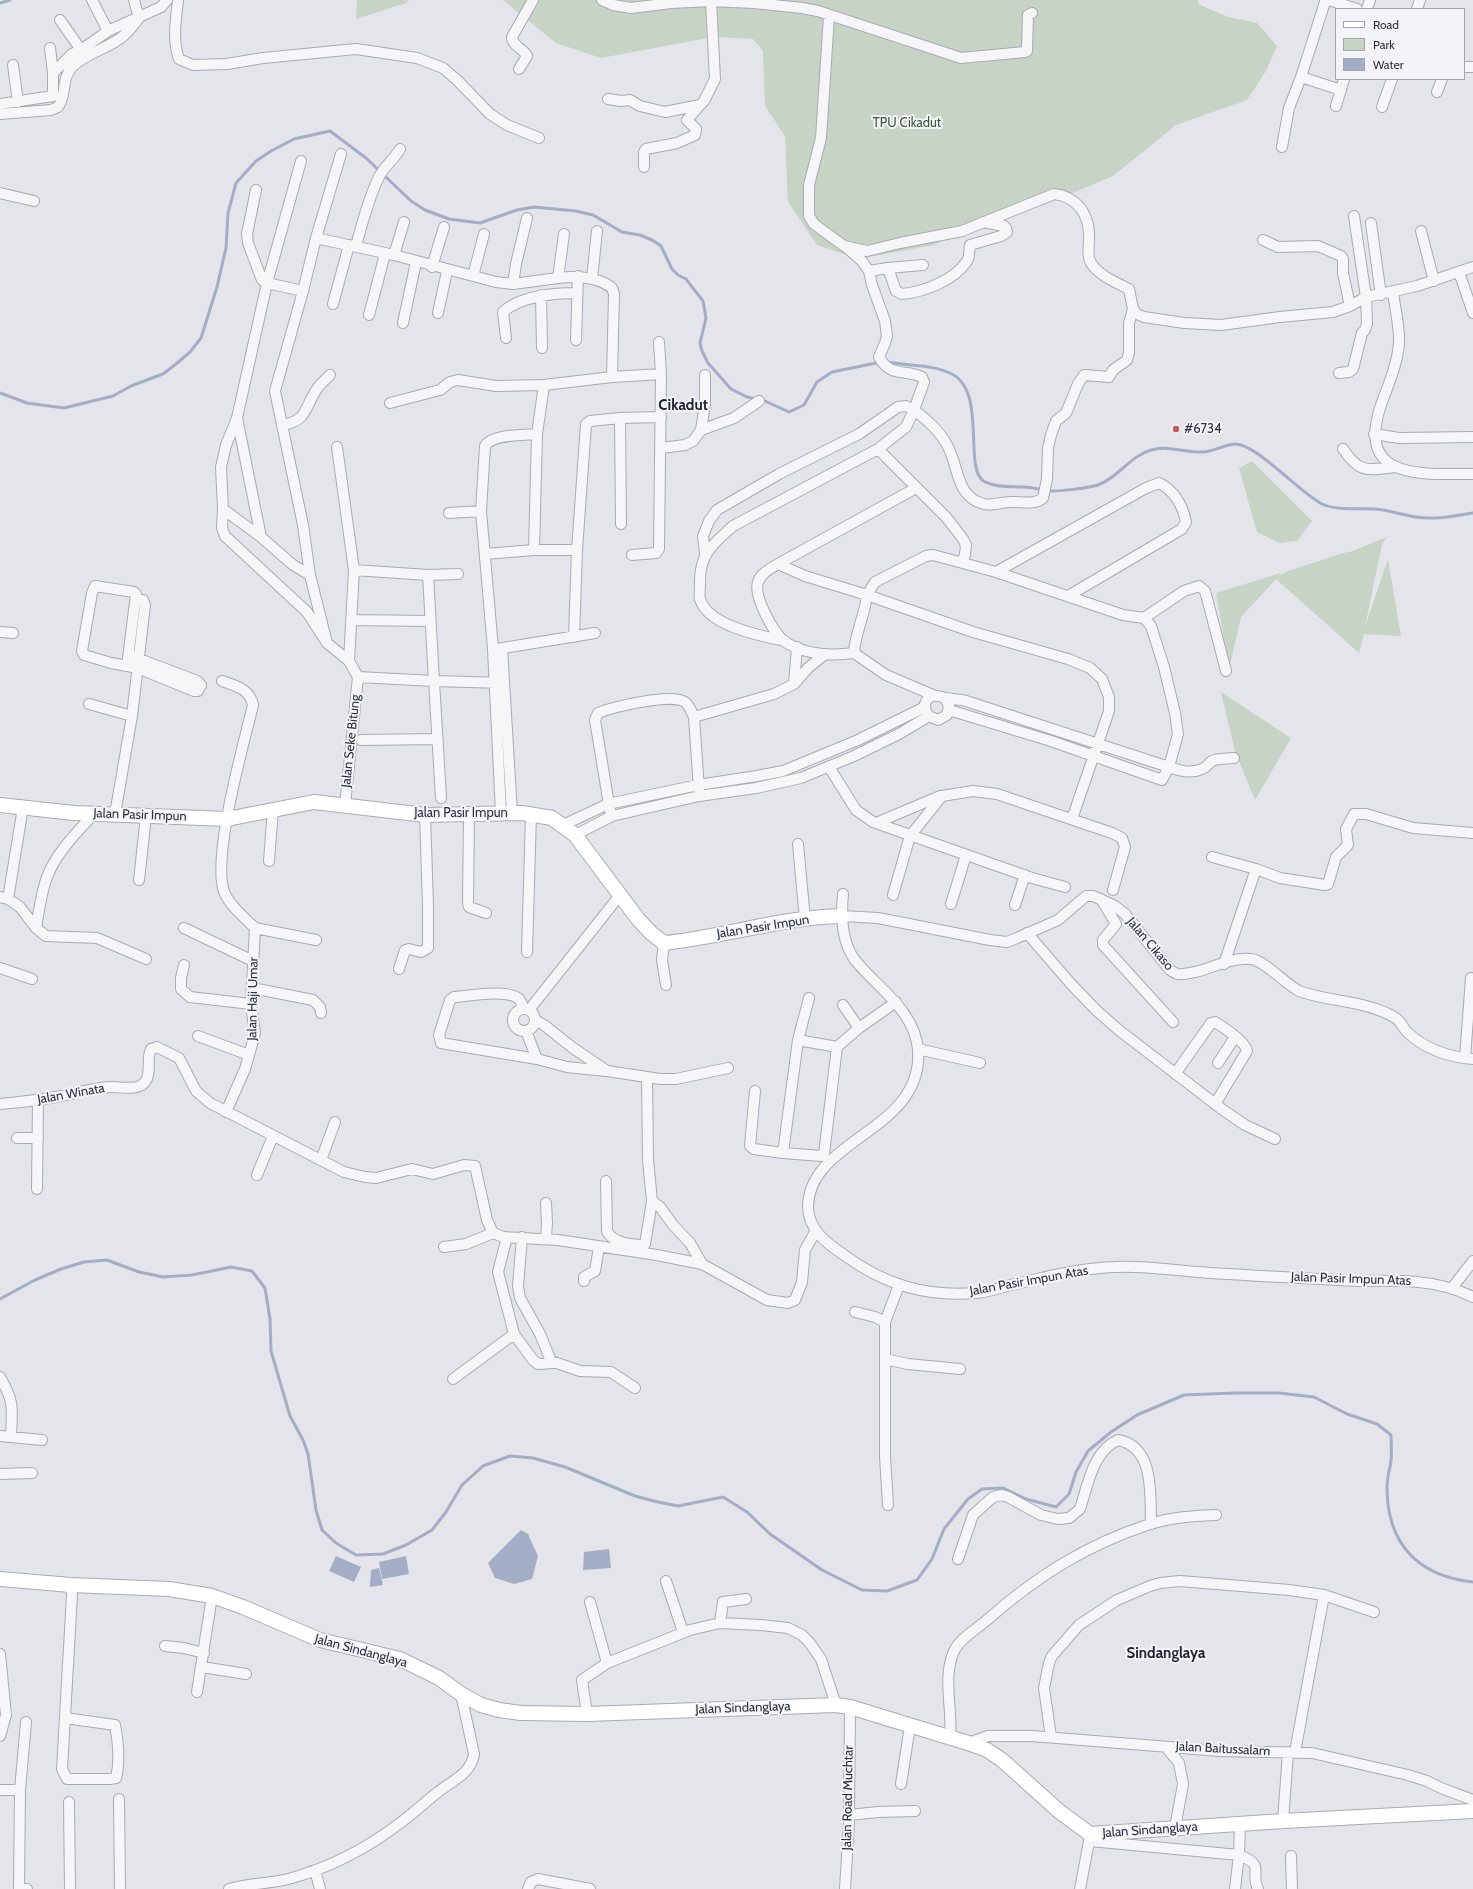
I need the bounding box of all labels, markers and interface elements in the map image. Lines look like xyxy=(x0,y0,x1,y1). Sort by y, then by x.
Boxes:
legend xyxy=(1335,8,1465,80)
text: Road xyxy=(1373,17,1399,32)
text: Park xyxy=(1373,37,1395,52)
text: Water xyxy=(1373,57,1403,72)
park label: TPU Cikadut xyxy=(873,115,941,131)
district label: Cikadut xyxy=(658,397,708,415)
place label: #6734 xyxy=(1184,421,1222,437)
marker: #6734 xyxy=(1171,424,1181,434)
street label: Jalan Seke Bitung xyxy=(338,694,364,788)
street label: Jalan Pasir Impun xyxy=(414,805,508,821)
street label: Jalan Pasir Impun xyxy=(93,806,187,824)
street label: Jalan Pasir Impun xyxy=(716,912,810,942)
street label: Jalan Cikaso xyxy=(1123,914,1177,974)
street label: Jalan Haji Umar xyxy=(244,957,262,1041)
street label: Jalan Winata xyxy=(36,1080,106,1108)
street label: Jalan Pasir Impun Atas xyxy=(969,1263,1089,1299)
street label: Jalan Pasir Impun Atas xyxy=(1291,1269,1411,1289)
street label: Jalan Sindanglaya xyxy=(313,1631,409,1671)
district label: Sindanglaya xyxy=(1127,1645,1205,1663)
street label: Jalan Sindanglaya xyxy=(695,1699,791,1717)
street label: Jalan Baitussalam xyxy=(1175,1739,1271,1759)
street label: Jalan Road Muchtar xyxy=(839,1745,857,1851)
street label: Jalan Sindanglaya xyxy=(1102,1819,1198,1841)

